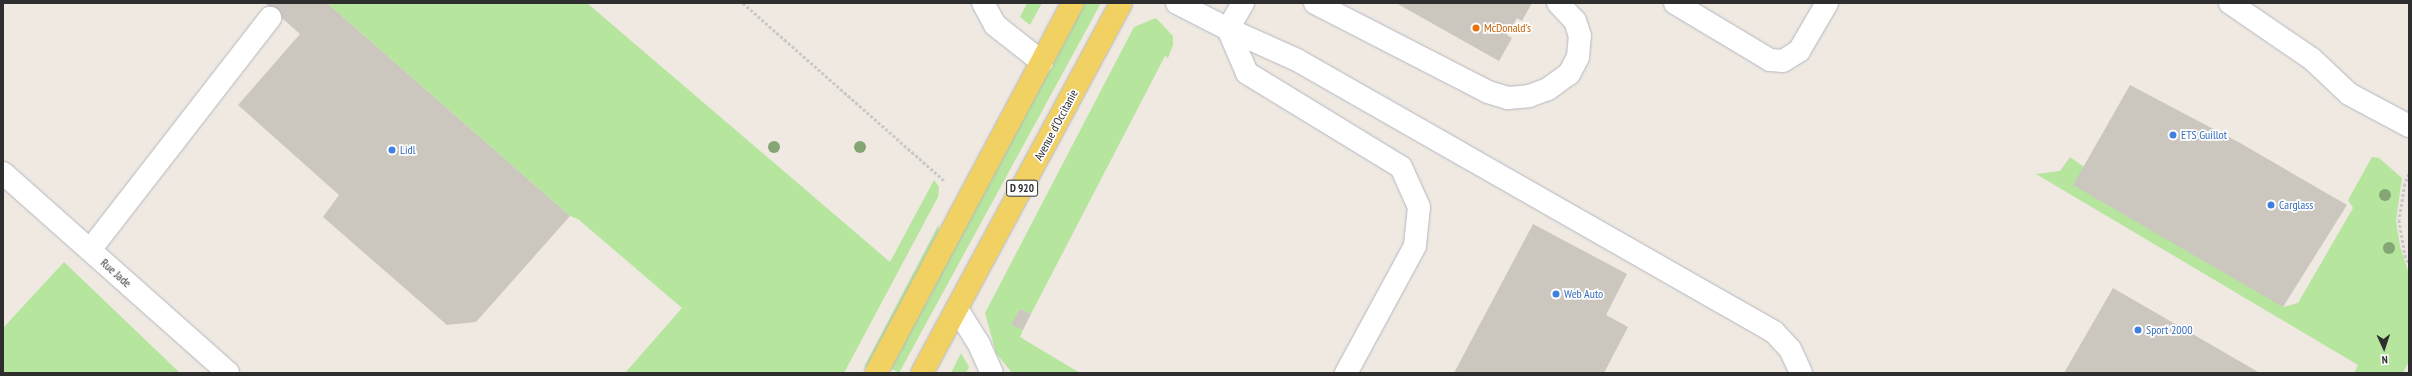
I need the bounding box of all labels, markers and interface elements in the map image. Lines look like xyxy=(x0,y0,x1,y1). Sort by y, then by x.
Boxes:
place label: McDonald's xyxy=(1484,21,1531,35)
marker: McDonald's xyxy=(1471,23,1481,33)
street label: Avenue d'Occitanie xyxy=(1031,87,1081,163)
place label: ETS Guillot xyxy=(2181,128,2227,142)
marker: ETS Guillot xyxy=(2168,130,2178,140)
place label: Lidl xyxy=(400,143,416,157)
marker: Lidl xyxy=(387,145,397,155)
road number: D 920 xyxy=(1006,179,1038,197)
place label: Carglass xyxy=(2279,198,2313,212)
marker: Carglass xyxy=(2266,200,2276,210)
street label: Rue Jade xyxy=(98,256,134,290)
place label: Web Auto xyxy=(1564,287,1604,301)
marker: Web Auto xyxy=(1551,289,1561,299)
place label: Sport 2000 xyxy=(2146,323,2193,337)
marker: Sport 2000 xyxy=(2133,325,2143,335)
north arrow xyxy=(2364,328,2404,368)
text: N xyxy=(2381,353,2388,367)

